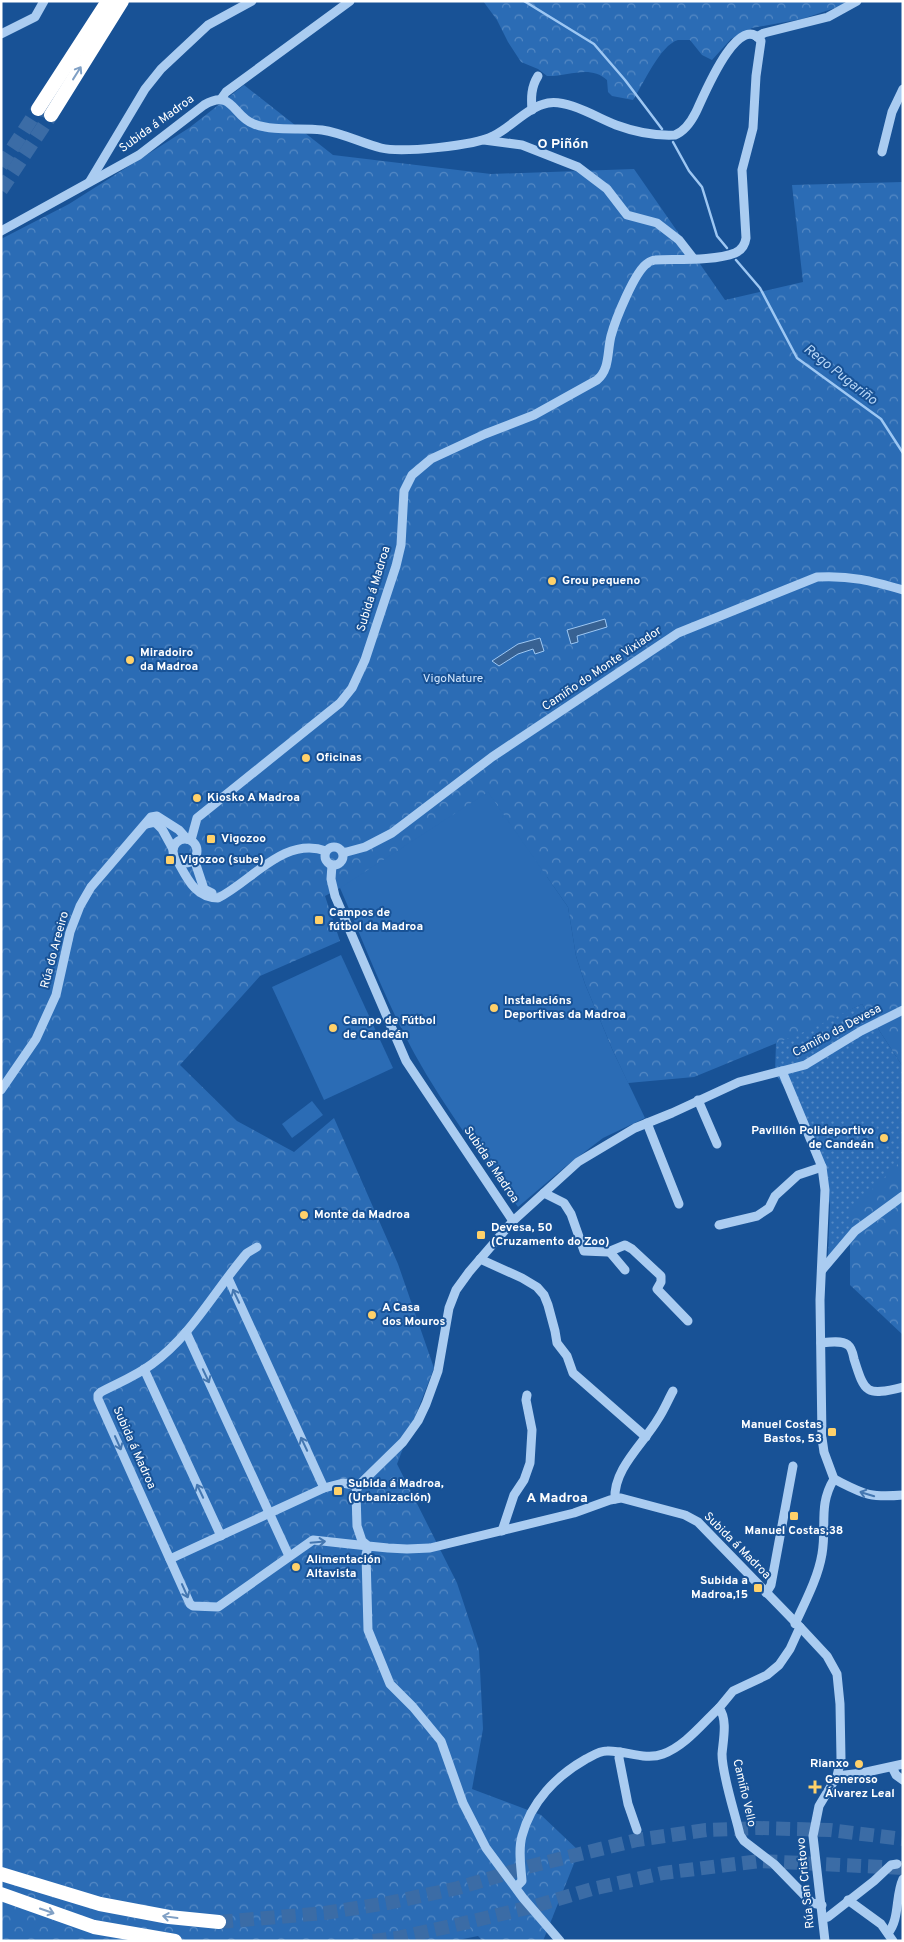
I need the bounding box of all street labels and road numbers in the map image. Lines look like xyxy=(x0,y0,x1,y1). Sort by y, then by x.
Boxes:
street label: Subida á Madroa xyxy=(116,91,198,157)
street label: Subida á Madroa xyxy=(353,544,395,634)
street label: Camiño do Monte Vixiador xyxy=(539,623,665,715)
street label: Rúa do Areeiro xyxy=(37,909,73,990)
street label: Camiño da Devesa xyxy=(790,1001,884,1061)
street label: Subida á Madroa xyxy=(460,1124,522,1206)
street label: Subida á Madroa xyxy=(109,1404,159,1492)
street label: Subida á Madroa xyxy=(700,1509,774,1583)
street label: Camiño Vello xyxy=(728,1757,760,1829)
street label: Rúa San Cristovo xyxy=(793,1836,819,1929)

